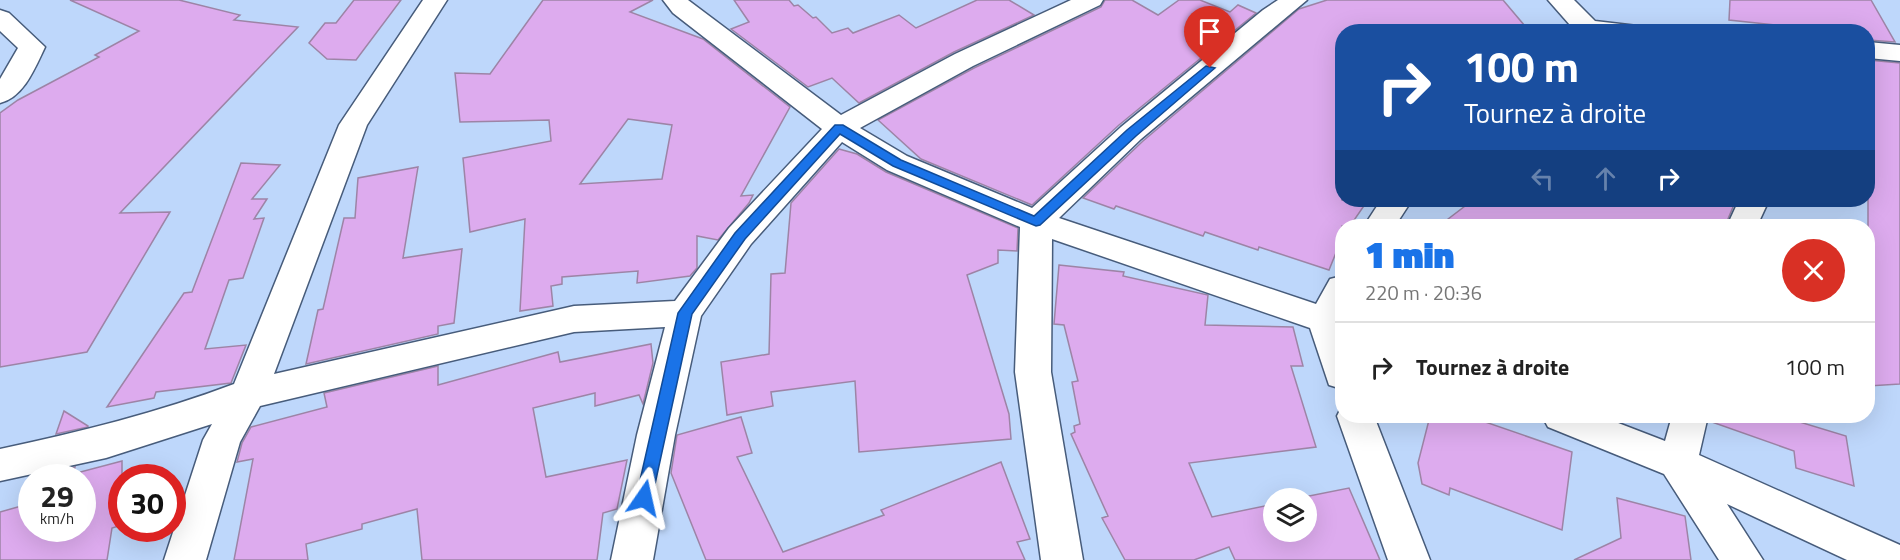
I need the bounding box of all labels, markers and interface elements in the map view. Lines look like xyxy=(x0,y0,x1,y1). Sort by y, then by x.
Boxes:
pin xyxy=(1184,6,1235,68)
icon: arrive xyxy=(1193,15,1226,48)
text: 100 m xyxy=(1464,34,1579,98)
icon: right xyxy=(1365,48,1443,126)
text: Tournez à droite xyxy=(1464,92,1646,133)
icon: left xyxy=(1526,162,1559,195)
icon: ahead xyxy=(1589,162,1622,195)
icon: right xyxy=(1652,162,1685,195)
text: 1 min xyxy=(1365,227,1454,282)
button: close xyxy=(1782,239,1845,302)
text: 220 m · 20:36 xyxy=(1365,277,1482,308)
text: Tournez à droite xyxy=(1416,350,1569,384)
text: 100 m xyxy=(1785,350,1845,384)
icon: right xyxy=(1365,351,1398,384)
speed limit sign: 30 xyxy=(108,464,186,542)
position arrow xyxy=(612,466,676,530)
text: 29 xyxy=(40,473,74,519)
map controls xyxy=(1263,488,1317,542)
button: layers xyxy=(1263,488,1317,542)
text: km/h xyxy=(40,507,74,530)

